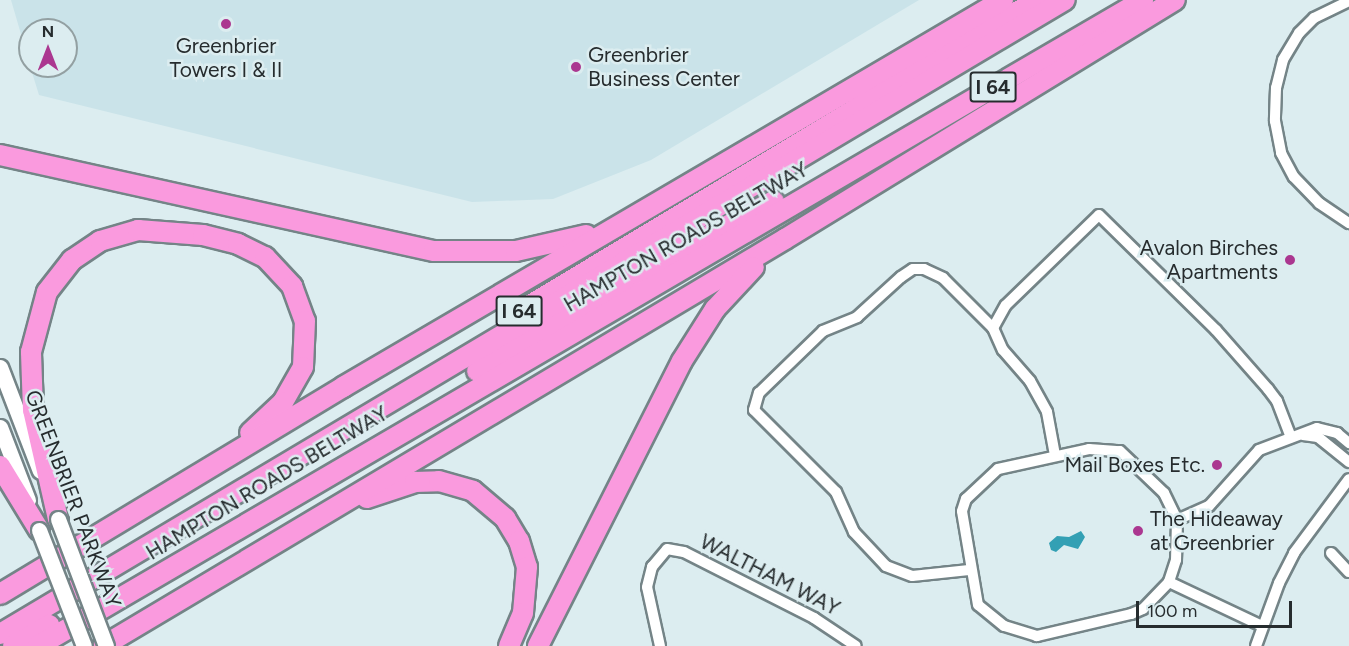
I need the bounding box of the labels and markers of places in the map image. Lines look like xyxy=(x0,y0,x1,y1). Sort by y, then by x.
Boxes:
marker: Greenbrier Towers I & II xyxy=(219,17,233,31)
place label: Greenbrier Towers I & II xyxy=(170,33,282,83)
place label: Greenbrier Business Center xyxy=(588,42,740,92)
marker: Greenbrier Business Center xyxy=(569,60,583,74)
place label: Avalon Birches Apartments xyxy=(1140,235,1278,285)
marker: Avalon Birches Apartments xyxy=(1283,253,1297,267)
place label: Mail Boxes Etc. xyxy=(1065,452,1205,478)
marker: Mail Boxes Etc. xyxy=(1210,458,1224,472)
place label: The Hideaway at Greenbrier xyxy=(1150,506,1283,556)
marker: The Hideaway at Greenbrier xyxy=(1131,524,1145,538)

